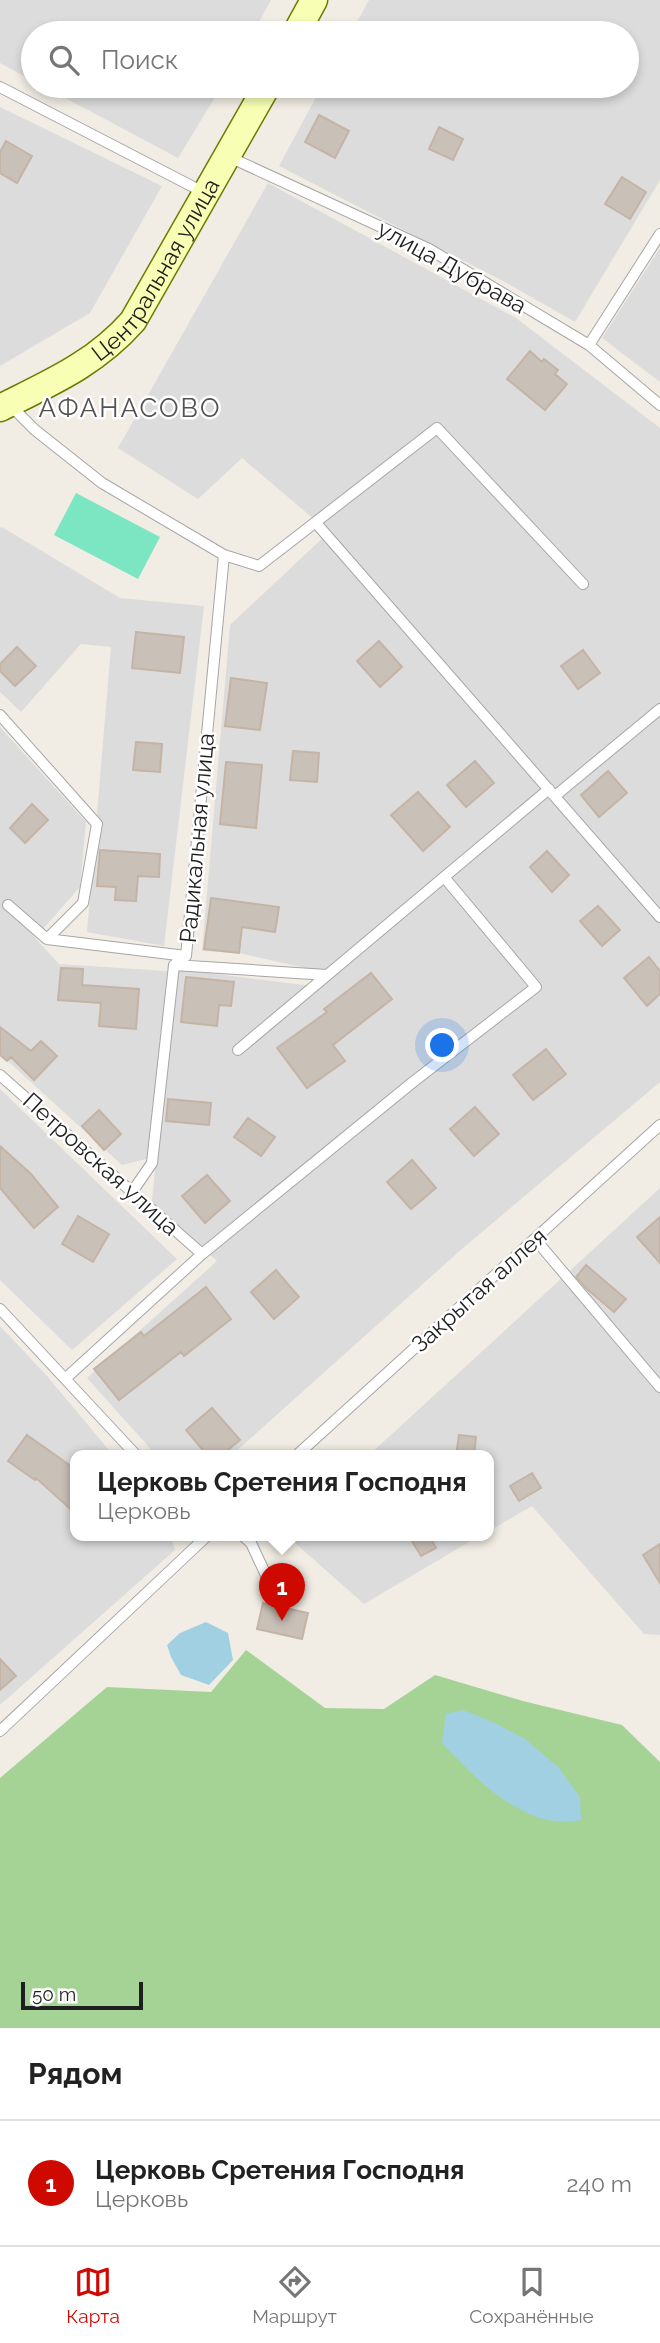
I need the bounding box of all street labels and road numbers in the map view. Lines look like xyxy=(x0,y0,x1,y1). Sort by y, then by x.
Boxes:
street label: Центральная улица xyxy=(86,173,225,366)
street label: улица Дубрава xyxy=(373,214,531,319)
street label: Радикальная улица xyxy=(174,732,219,944)
street label: Петровская улица xyxy=(18,1087,185,1241)
street label: Закрытая аллея xyxy=(406,1222,552,1357)

